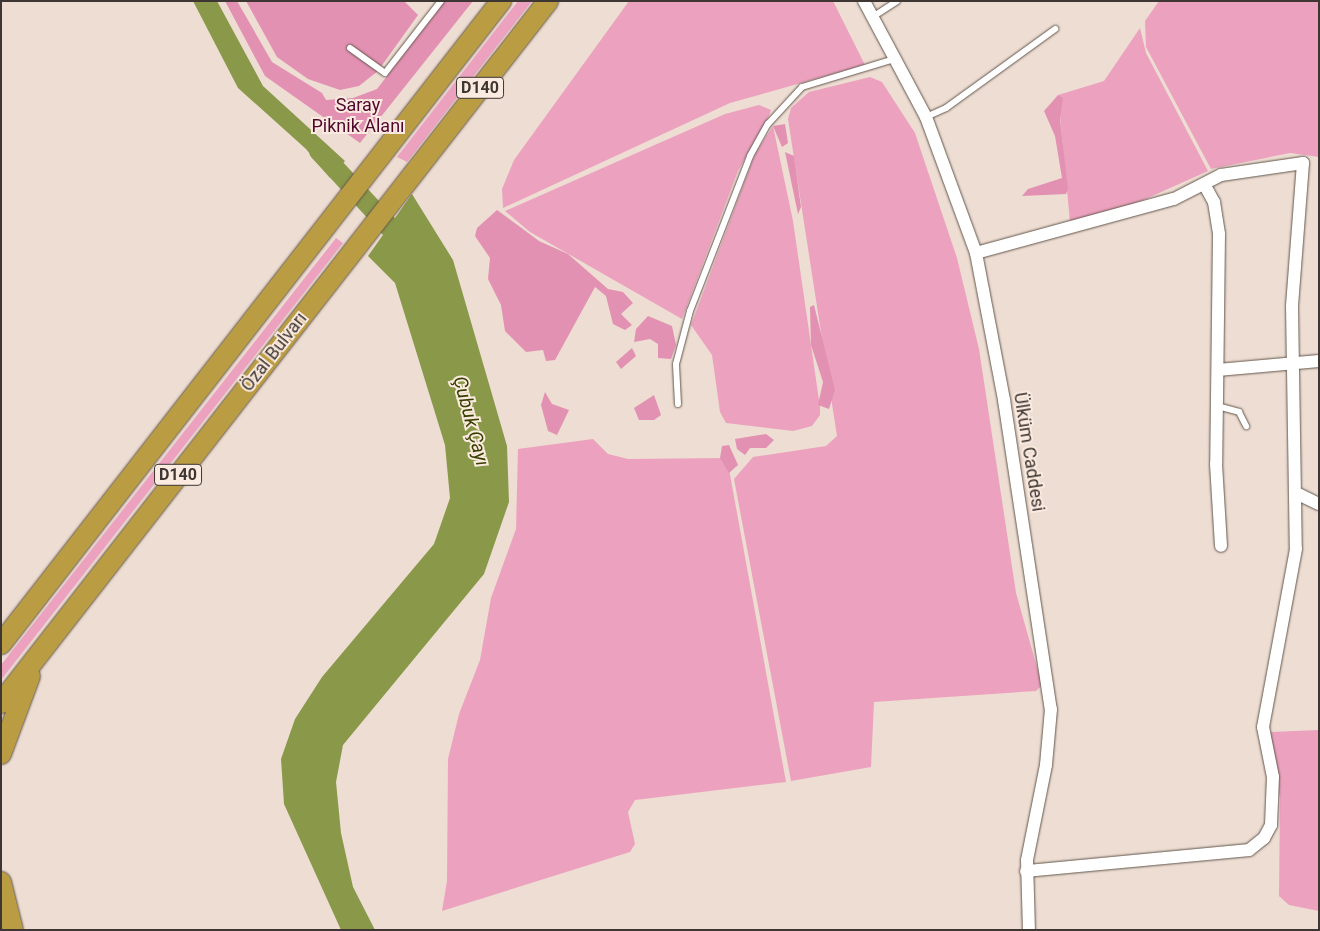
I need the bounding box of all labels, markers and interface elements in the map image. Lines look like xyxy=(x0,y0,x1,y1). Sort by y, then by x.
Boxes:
road number: D140 xyxy=(455,75,505,102)
park label: Saray Piknik Alanı xyxy=(311,95,405,138)
street label: Özal Bulvarı xyxy=(236,308,312,396)
water label: Çubuk Çayı xyxy=(448,374,494,468)
street label: Ülküm Caddesi xyxy=(1009,391,1049,513)
road number: D140 xyxy=(153,462,203,488)

